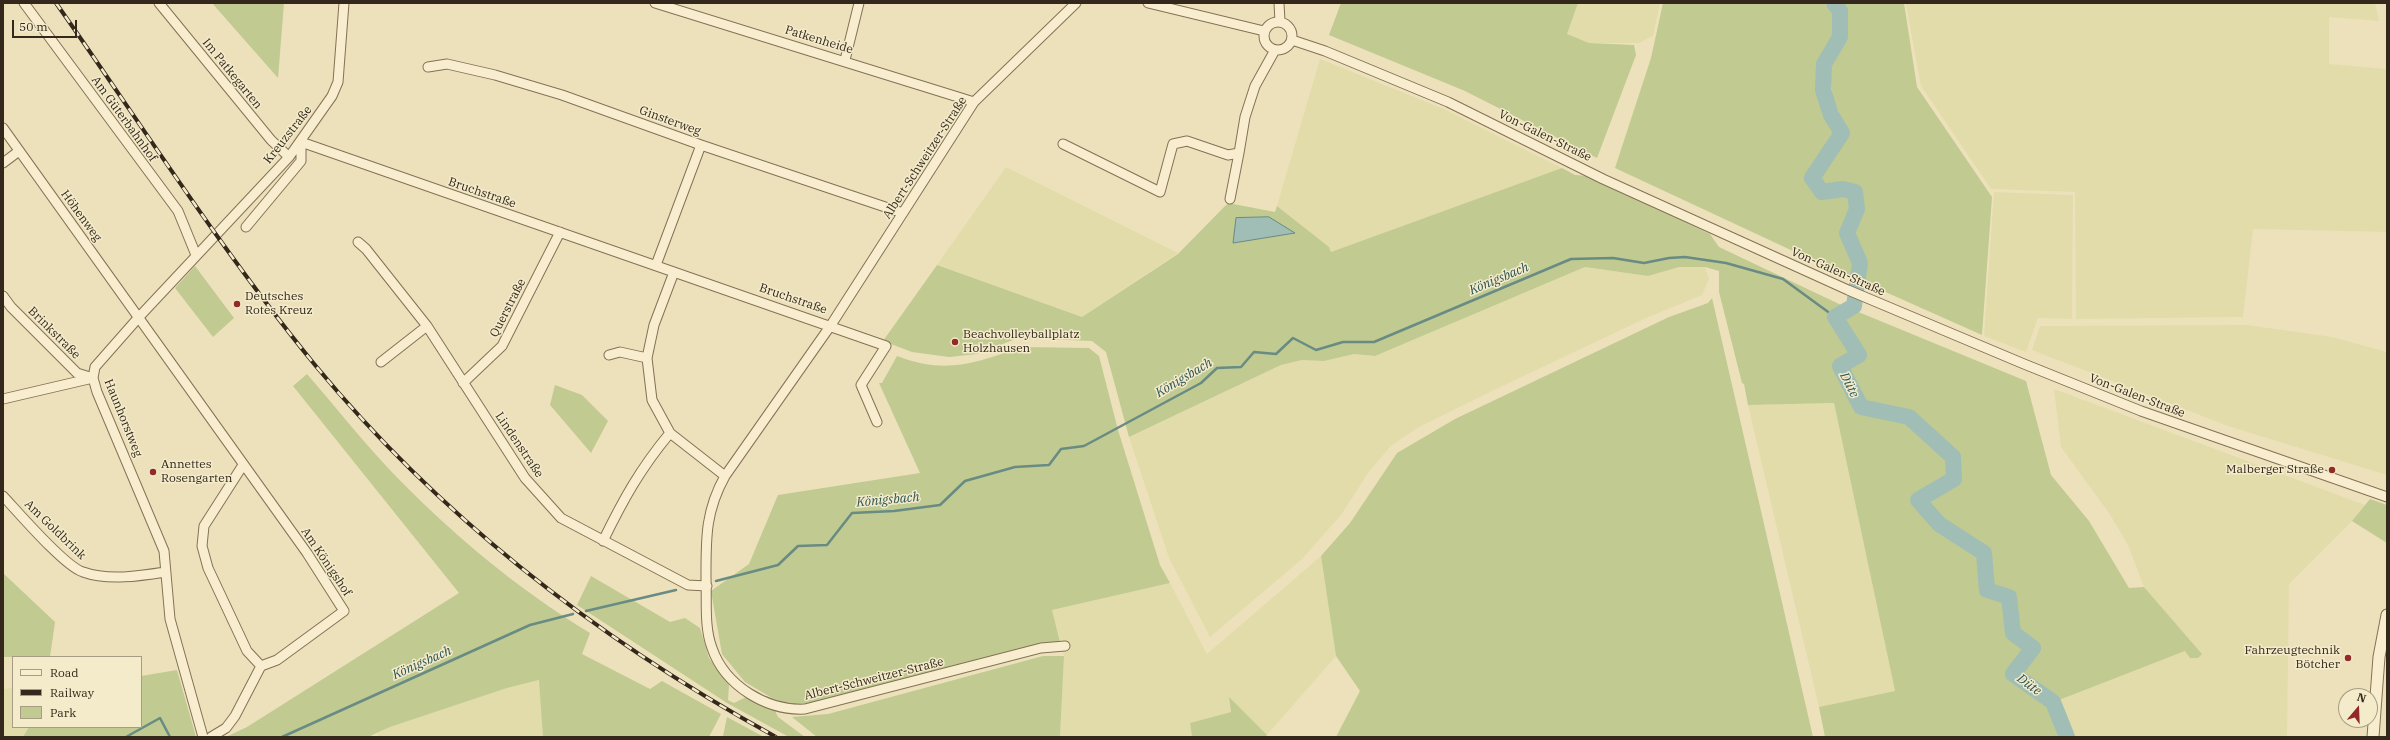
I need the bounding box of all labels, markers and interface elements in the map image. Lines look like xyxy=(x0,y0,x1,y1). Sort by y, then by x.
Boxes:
scale bar xyxy=(14,12,79,38)
text: 50 m xyxy=(19,19,48,34)
street label: Patkenheide xyxy=(783,23,855,57)
street label: Im Patkegarten xyxy=(199,36,265,112)
street label: Am Güterbahnhof xyxy=(88,74,160,164)
street label: Albert-Schweitzer-Straße xyxy=(880,94,970,222)
street label: Kreuzstraße xyxy=(261,103,315,167)
street label: Ginsterweg xyxy=(637,103,703,139)
street label: Von-Galen-Straße xyxy=(1496,107,1594,165)
street label: Bruchstraße xyxy=(446,175,518,211)
street label: Höhenweg xyxy=(58,188,104,244)
street label: Von-Galen-Straße xyxy=(1789,245,1887,299)
water label: Königsbach xyxy=(1467,259,1531,299)
street label: Querstraße xyxy=(487,276,529,340)
street label: Bruchstraße xyxy=(757,281,829,317)
place label: Deutsches Rotes Kreuz xyxy=(245,290,313,318)
marker: Deutsches Rotes Kreuz xyxy=(232,299,242,309)
street label: Brinkstraße xyxy=(25,304,83,362)
place label: Beachvolleyballplatz Holzhausen xyxy=(963,328,1079,356)
marker: Beachvolleyballplatz Holzhausen xyxy=(950,337,960,347)
water label: Königsbach xyxy=(1153,355,1215,401)
water label: Düte xyxy=(1836,370,1862,400)
street label: Von-Galen-Straße xyxy=(2087,371,2187,421)
street label: Haunhorstweg xyxy=(101,377,145,459)
street label: Lindenstraße xyxy=(492,409,546,481)
place label: Annettes Rosengarten xyxy=(161,458,232,486)
place label: Malberger Straße xyxy=(2226,463,2324,477)
marker: Malberger Straße xyxy=(2327,465,2337,475)
marker: Annettes Rosengarten xyxy=(148,467,158,477)
water label: Königsbach xyxy=(856,489,920,511)
street label: Am Goldbrink xyxy=(21,497,89,563)
street label: Am Königshof xyxy=(298,525,354,599)
water label: Königsbach xyxy=(390,643,454,683)
place label: Fahrzeugtechnik Bötcher xyxy=(2244,644,2340,672)
marker: Fahrzeugtechnik Bötcher xyxy=(2343,653,2353,663)
street label: Albert-Schweitzer-Straße xyxy=(803,655,945,703)
legend xyxy=(12,656,142,728)
text: Road xyxy=(50,665,79,680)
water label: Düte xyxy=(2014,671,2044,699)
text: Railway xyxy=(50,685,94,700)
north arrow xyxy=(2338,688,2378,728)
text: N xyxy=(2355,690,2368,706)
text: Park xyxy=(50,705,76,720)

